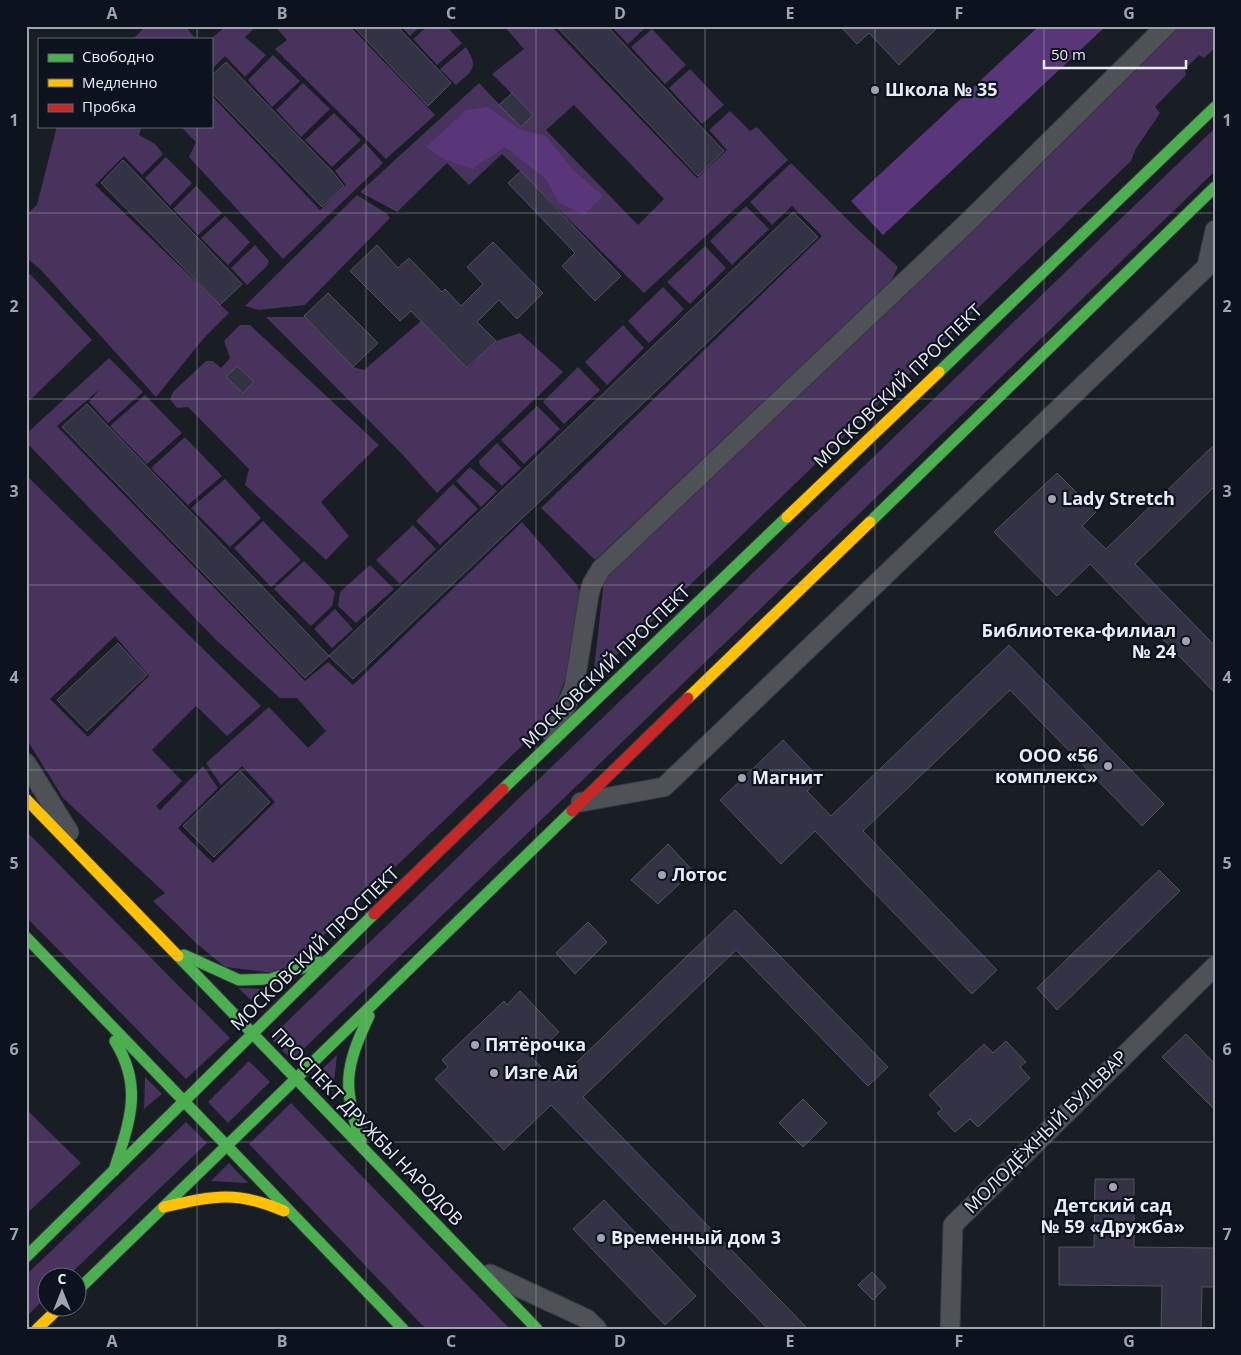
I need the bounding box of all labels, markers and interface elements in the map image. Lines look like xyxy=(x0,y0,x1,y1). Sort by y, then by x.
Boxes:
text: A xyxy=(106,2,118,24)
text: B xyxy=(277,2,287,24)
text: C xyxy=(446,2,456,24)
text: D xyxy=(614,2,626,24)
text: E xyxy=(786,2,795,24)
text: F xyxy=(955,2,963,24)
text: G xyxy=(1123,2,1135,24)
legend xyxy=(38,38,212,128)
scale bar xyxy=(1044,38,1186,70)
text: 50 m xyxy=(1051,44,1086,64)
text: Свободно xyxy=(82,46,154,66)
text: Медленно xyxy=(82,72,158,92)
place label: Школа № 35 xyxy=(885,77,998,101)
marker: Школа № 35 xyxy=(869,84,881,96)
text: Пробка xyxy=(82,96,136,116)
text: 1 xyxy=(9,109,19,131)
text: 1 xyxy=(1222,109,1232,131)
text: 2 xyxy=(9,295,19,317)
text: 2 xyxy=(1222,295,1232,317)
street label: МОСКОВСКИЙ ПРОСПЕКТ xyxy=(808,298,987,472)
text: 3 xyxy=(9,480,19,502)
text: 3 xyxy=(1222,480,1232,502)
place label: Lady Stretch xyxy=(1062,486,1175,510)
marker: Lady Stretch xyxy=(1046,493,1058,505)
street label: МОСКОВСКИЙ ПРОСПЕКТ xyxy=(516,579,695,753)
place label: Библиотека-филиал № 24 xyxy=(982,618,1176,663)
marker: Библиотека-филиал № 24 xyxy=(1180,635,1192,647)
text: 4 xyxy=(9,666,19,688)
text: 4 xyxy=(1222,666,1232,688)
place label: ООО «56 комплекс» xyxy=(995,743,1098,788)
marker: ООО «56 комплекс» xyxy=(1102,760,1114,772)
place label: Магнит xyxy=(752,765,823,789)
marker: Магнит xyxy=(736,772,748,784)
text: 5 xyxy=(9,852,19,874)
text: 5 xyxy=(1222,852,1232,874)
street label: МОСКОВСКИЙ ПРОСПЕКТ xyxy=(225,861,404,1035)
place label: Лотос xyxy=(672,862,727,886)
marker: Лотос xyxy=(656,869,668,881)
street label: ПРОСПЕКТ ДРУЖБЫ НАРОДОВ xyxy=(267,1022,469,1230)
place label: Пятёрочка xyxy=(485,1032,586,1056)
text: 6 xyxy=(9,1038,19,1060)
text: 6 xyxy=(1222,1038,1232,1060)
marker: Пятёрочка xyxy=(469,1039,481,1051)
street label: МОЛОДЁЖНЫЙ БУЛЬВАР xyxy=(959,1045,1132,1218)
place label: Изге Ай xyxy=(504,1060,578,1084)
marker: Изге Ай xyxy=(488,1067,500,1079)
marker: Детский сад № 59 «Дружба» xyxy=(1107,1181,1119,1193)
place label: Детский сад № 59 «Дружба» xyxy=(1041,1193,1185,1238)
text: 7 xyxy=(9,1223,19,1245)
text: 7 xyxy=(1222,1223,1232,1245)
place label: Временный дом 3 xyxy=(611,1225,781,1249)
marker: Временный дом 3 xyxy=(595,1232,607,1244)
north arrow xyxy=(38,1268,88,1318)
text: С xyxy=(58,1269,67,1288)
text: A xyxy=(106,1330,118,1352)
text: B xyxy=(277,1330,287,1352)
text: C xyxy=(446,1330,456,1352)
text: D xyxy=(614,1330,626,1352)
text: E xyxy=(786,1330,795,1352)
text: F xyxy=(955,1330,963,1352)
text: G xyxy=(1123,1330,1135,1352)

